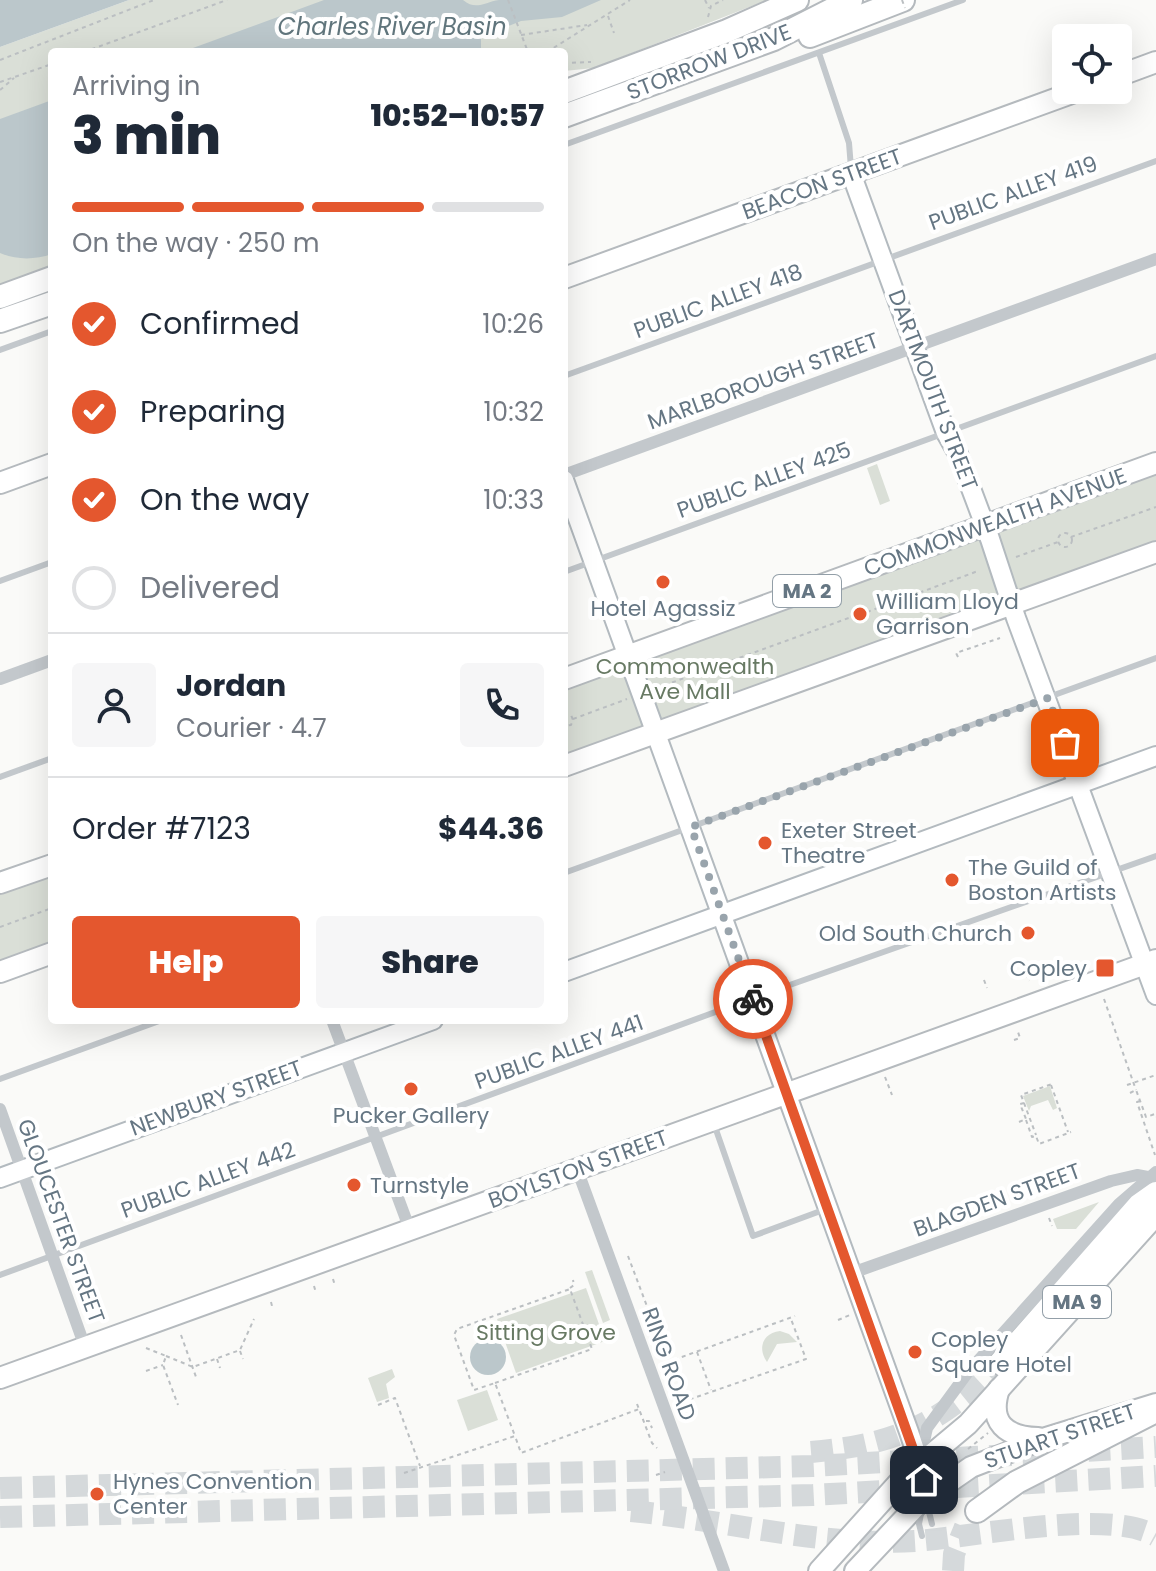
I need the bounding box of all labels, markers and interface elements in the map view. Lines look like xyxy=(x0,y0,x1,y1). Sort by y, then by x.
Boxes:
water label: Charles River Basin xyxy=(277,10,507,43)
street label: STORROW DRIVE xyxy=(622,16,796,108)
map controls xyxy=(1052,24,1132,104)
button: locate xyxy=(1052,24,1132,104)
text: Arriving in xyxy=(72,68,201,104)
text: 10:52–10:57 xyxy=(371,94,544,137)
text: 3 min xyxy=(72,99,221,172)
street label: BEACON STREET xyxy=(738,141,906,227)
street label: PUBLIC ALLEY 419 xyxy=(924,148,1102,238)
text: On the way · 250 m xyxy=(72,225,319,261)
street label: PUBLIC ALLEY 418 xyxy=(629,256,807,346)
street label: DARTMOUTH STREET xyxy=(880,285,986,495)
icon: check xyxy=(72,302,116,346)
text: Confirmed xyxy=(140,302,300,345)
text: 10:26 xyxy=(482,306,544,342)
street label: MARLBOROUGH STREET xyxy=(643,325,883,437)
icon: check xyxy=(72,390,116,434)
text: Preparing xyxy=(140,390,286,433)
text: 10:32 xyxy=(484,394,544,430)
street label: PUBLIC ALLEY 425 xyxy=(673,434,855,526)
street label: COMMONWEALTH AVENUE xyxy=(859,460,1131,584)
icon: check xyxy=(72,478,116,522)
text: On the way xyxy=(140,478,309,521)
text: 10:33 xyxy=(483,482,544,518)
text: Delivered xyxy=(140,566,280,609)
marker: Hotel Agassiz xyxy=(654,573,672,591)
road number: MA 2 xyxy=(773,575,841,607)
place label: William Lloyd Garrison xyxy=(876,586,1019,642)
place label: Hotel Agassiz xyxy=(590,593,736,624)
marker: William Lloyd Garrison xyxy=(851,605,869,623)
park label: Commonwealth Ave Mall xyxy=(596,651,774,707)
button: person xyxy=(72,663,156,747)
button: phone xyxy=(460,663,544,747)
text: Jordan xyxy=(176,664,286,707)
pin xyxy=(1031,709,1099,777)
text: Courier · 4.7 xyxy=(176,710,327,746)
icon: bag xyxy=(1043,721,1087,765)
text: Order #7123 xyxy=(72,807,251,850)
text: $44.36 xyxy=(438,807,544,850)
place label: Exeter Street Theatre xyxy=(781,815,917,871)
marker: Exeter Street Theatre xyxy=(756,834,774,852)
place label: The Guild of Boston Artists xyxy=(968,852,1117,908)
marker: The Guild of Boston Artists xyxy=(943,871,961,889)
button: Help xyxy=(72,916,300,1008)
button: Share xyxy=(316,916,544,1008)
place label: Old South Church xyxy=(819,918,1012,949)
marker: Old South Church xyxy=(1019,924,1037,942)
place label: Copley xyxy=(1010,953,1088,984)
marker: Copley xyxy=(1094,957,1116,979)
courier xyxy=(713,959,793,1039)
icon: bike xyxy=(731,977,775,1021)
street label: PUBLIC ALLEY 441 xyxy=(470,1007,648,1097)
street label: NEWBURY STREET xyxy=(126,1052,307,1144)
marker: Pucker Gallery xyxy=(402,1080,420,1098)
place label: Pucker Gallery xyxy=(333,1100,490,1131)
street label: GLOUCESTER STREET xyxy=(10,1115,112,1327)
street label: BOYLSTON STREET xyxy=(484,1122,672,1216)
street label: PUBLIC ALLEY 442 xyxy=(117,1134,299,1226)
street label: BLAGDEN STREET xyxy=(909,1155,1085,1245)
place label: Turnstyle xyxy=(370,1170,469,1201)
marker: Turnstyle xyxy=(345,1176,363,1194)
road number: MA 9 xyxy=(1043,1286,1111,1318)
street label: RING ROAD xyxy=(634,1303,704,1425)
park label: Sitting Grove xyxy=(476,1317,616,1348)
place label: Copley Square Hotel xyxy=(931,1324,1072,1380)
marker: Copley Square Hotel xyxy=(906,1343,924,1361)
street label: STUART STREET xyxy=(980,1396,1140,1476)
pin xyxy=(890,1446,958,1514)
icon: home xyxy=(902,1458,946,1502)
place label: Hynes Convention Center xyxy=(113,1466,312,1522)
marker: Hynes Convention Center xyxy=(88,1485,106,1503)

